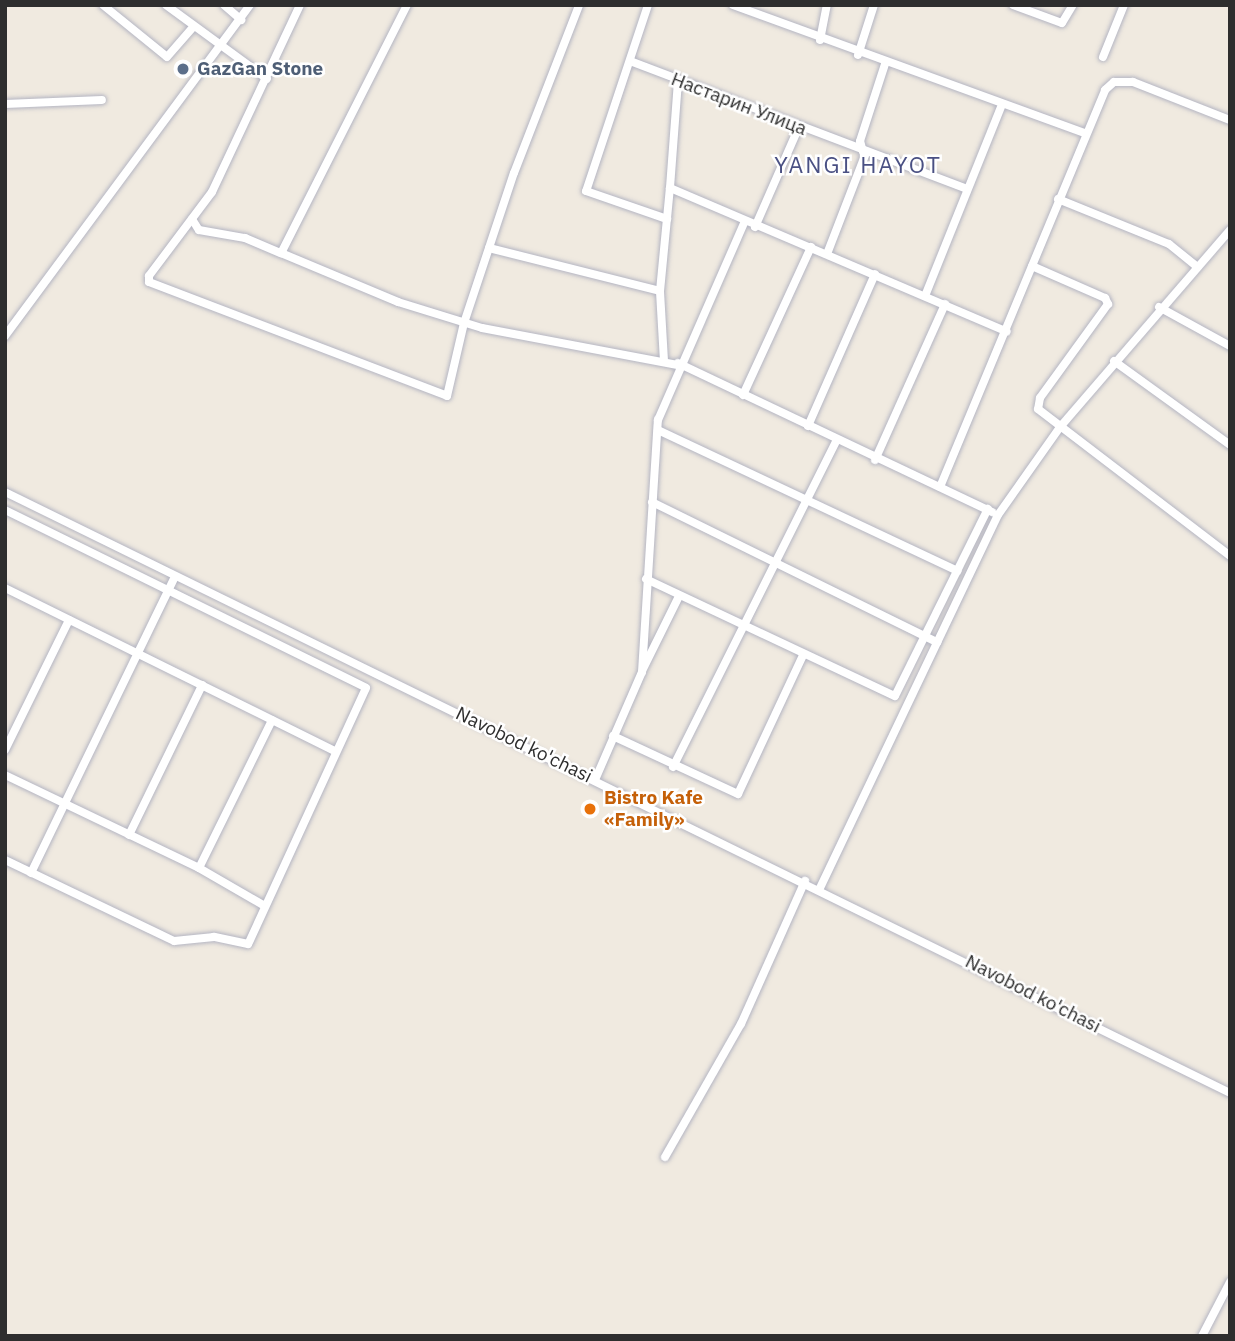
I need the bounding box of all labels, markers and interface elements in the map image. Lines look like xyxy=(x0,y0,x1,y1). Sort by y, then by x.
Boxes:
place label: GazGan Stone xyxy=(197,58,323,80)
marker: GazGan Stone xyxy=(175,61,191,77)
street label: Настарин Улица xyxy=(668,68,810,140)
district label: YANGI HAYOT xyxy=(776,150,940,178)
street label: Navobod ko'chasi xyxy=(452,702,596,788)
place label: Bistro Kafe «Family» xyxy=(604,787,703,831)
marker: Bistro Kafe «Family» xyxy=(582,801,598,817)
street label: Navobod ko'chasi xyxy=(961,950,1105,1038)

